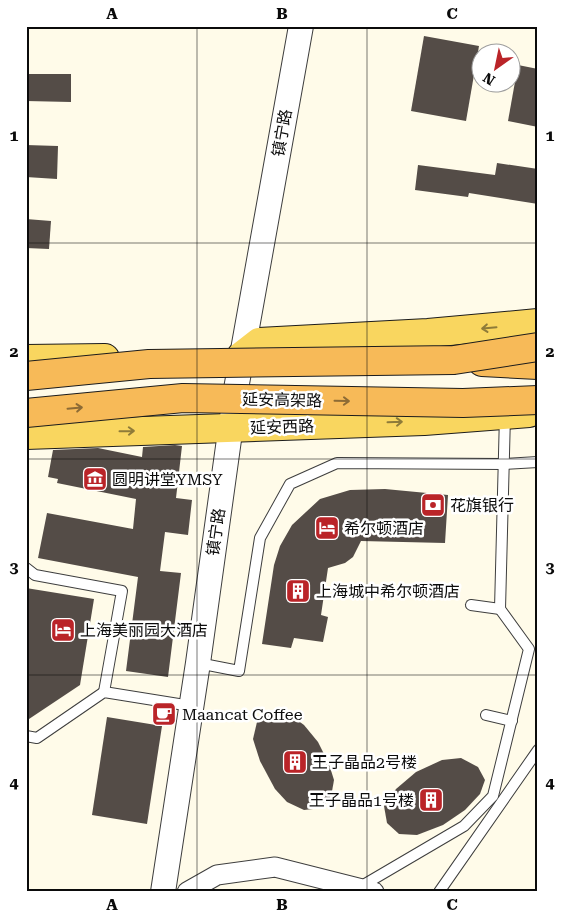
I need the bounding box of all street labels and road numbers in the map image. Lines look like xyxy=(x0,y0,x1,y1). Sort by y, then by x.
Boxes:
street label: 镇宁路 xyxy=(268,108,296,158)
street label: 延安高架路 xyxy=(242,390,322,410)
street label: 延安西路 xyxy=(250,416,314,438)
street label: 镇宁路 xyxy=(203,507,229,557)

